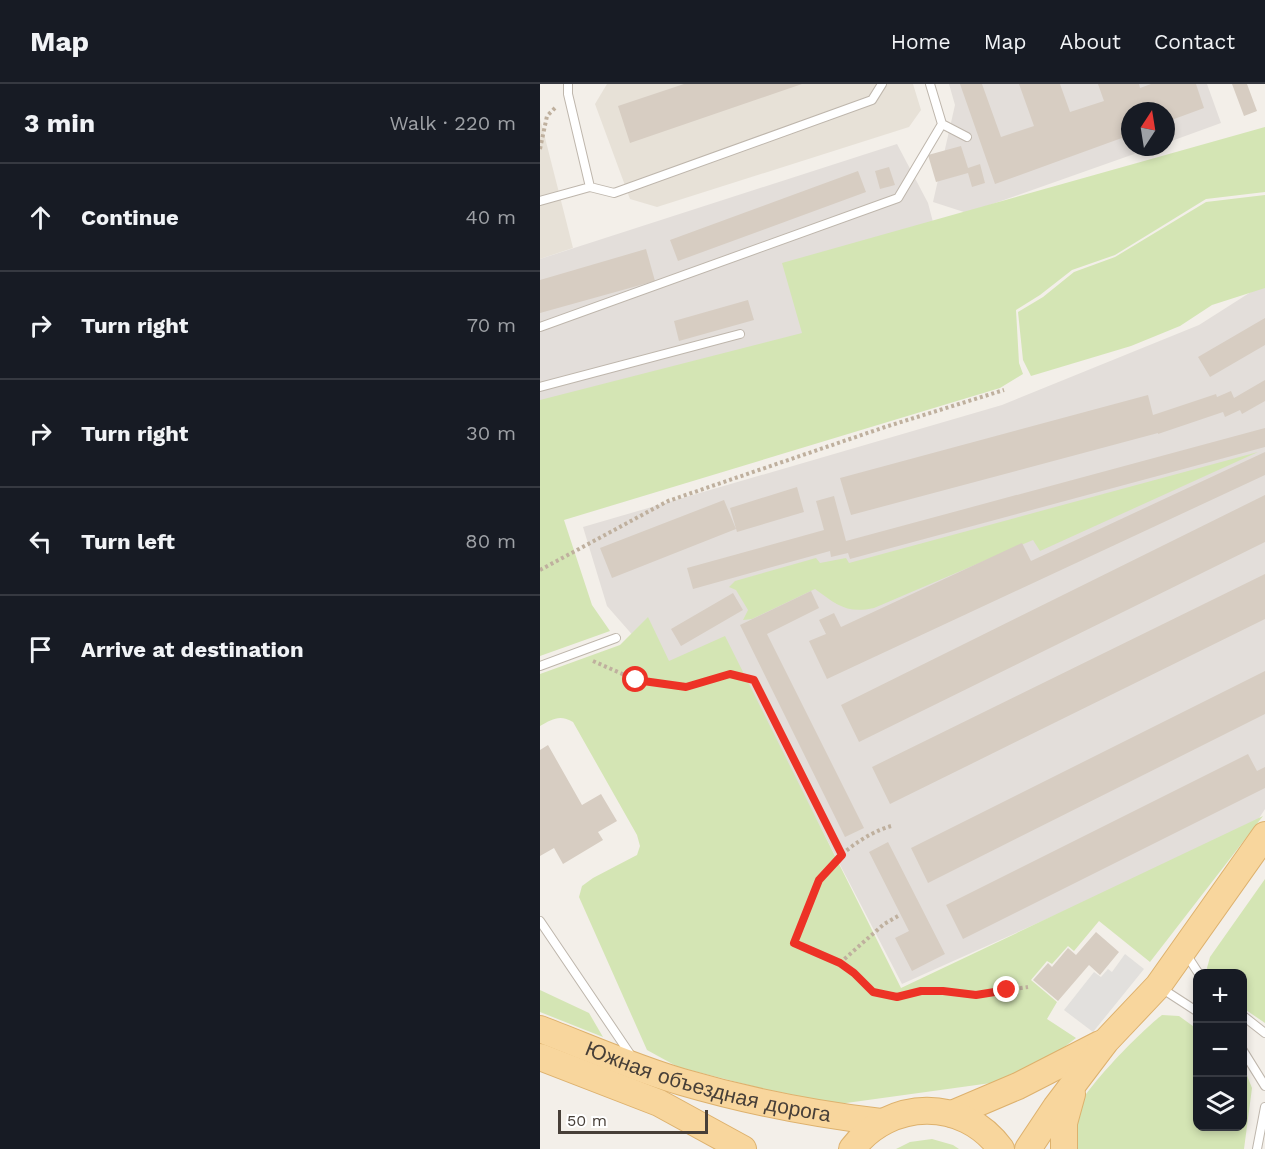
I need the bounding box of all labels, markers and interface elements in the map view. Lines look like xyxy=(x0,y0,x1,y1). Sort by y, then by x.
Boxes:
text: Map xyxy=(30,25,89,58)
text: Home xyxy=(891,29,951,54)
text: Map xyxy=(984,29,1027,54)
text: About xyxy=(1060,29,1121,54)
text: Contact xyxy=(1154,29,1235,54)
north arrow xyxy=(1121,102,1175,156)
text: 3 min xyxy=(24,108,95,138)
text: Walk · 220 m xyxy=(389,111,516,135)
icon: ahead xyxy=(24,201,57,234)
text: Continue xyxy=(81,205,179,230)
text: 40 m xyxy=(465,205,516,229)
icon: right xyxy=(24,309,57,342)
text: Turn right xyxy=(81,313,188,338)
text: 70 m xyxy=(467,313,516,337)
icon: right xyxy=(24,417,57,450)
text: Turn right xyxy=(81,421,188,446)
text: 30 m xyxy=(466,421,516,445)
icon: left xyxy=(24,525,57,558)
text: Turn left xyxy=(81,529,175,554)
text: 80 m xyxy=(465,529,516,553)
icon: arrive xyxy=(24,633,57,666)
text: Arrive at destination xyxy=(81,637,304,662)
route start xyxy=(622,666,648,692)
map controls xyxy=(1193,969,1247,1131)
button: + xyxy=(1193,969,1247,1023)
route end xyxy=(993,976,1019,1002)
button: − xyxy=(1193,1023,1247,1077)
street label: Южная объездная дорога xyxy=(582,1035,833,1127)
button: layers xyxy=(1193,1077,1247,1131)
scale bar xyxy=(558,1107,708,1134)
text: 50 m xyxy=(567,1111,607,1130)

